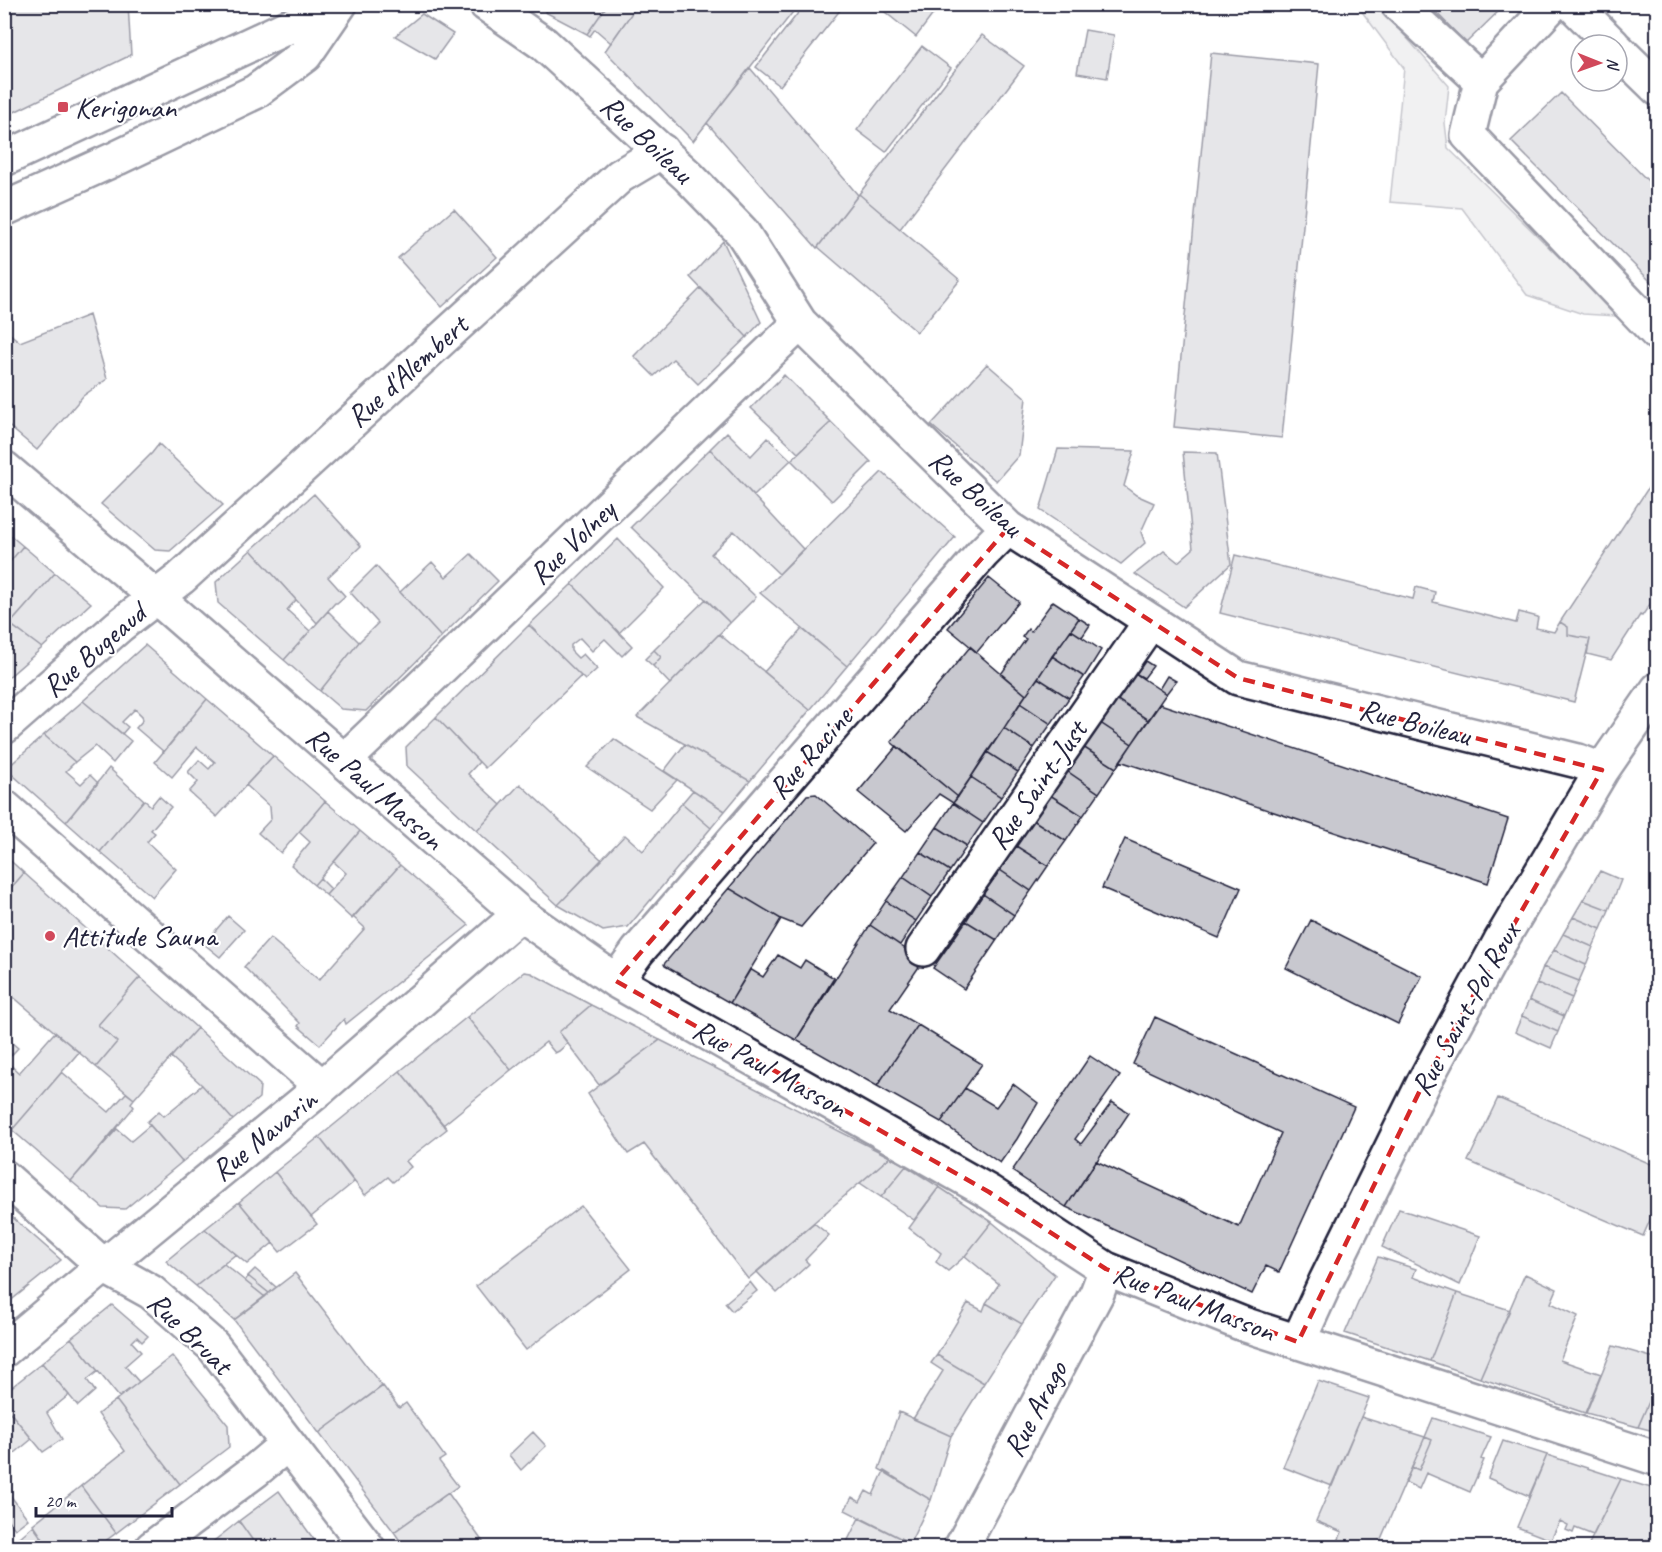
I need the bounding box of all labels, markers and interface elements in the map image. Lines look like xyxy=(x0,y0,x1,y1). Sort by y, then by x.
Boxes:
north arrow xyxy=(1569,33,1629,93)
text: N xyxy=(1603,58,1623,71)
street label: Rue Boileau xyxy=(593,87,703,193)
place label: Kerigonan xyxy=(75,88,178,126)
marker: Kerigonan xyxy=(56,100,70,114)
street label: Rue d'Alembert xyxy=(338,305,478,435)
street label: Rue Boileau xyxy=(921,441,1032,546)
street label: Rue Volney xyxy=(521,490,625,593)
street label: Rue Bugeaud xyxy=(34,592,157,705)
street label: Rue Boileau xyxy=(1356,690,1476,755)
street label: Rue Racine xyxy=(760,697,862,807)
street label: Rue Saint-Just xyxy=(979,711,1097,857)
street label: Rue Paul Masson xyxy=(298,718,453,859)
street label: Rue Saint-Pol Roux xyxy=(1402,914,1529,1102)
place label: Attitude Sauna xyxy=(62,917,219,955)
marker: Attitude Sauna xyxy=(43,929,57,943)
street label: Rue Paul Masson xyxy=(686,1010,855,1127)
street label: Rue Navarin xyxy=(203,1080,326,1189)
street label: Rue Paul Masson xyxy=(1108,1254,1282,1351)
street label: Rue Bruat xyxy=(140,1283,243,1385)
street label: Rue Arago xyxy=(994,1354,1076,1463)
scale bar xyxy=(36,1480,172,1518)
text: 20 m xyxy=(45,1490,78,1512)

